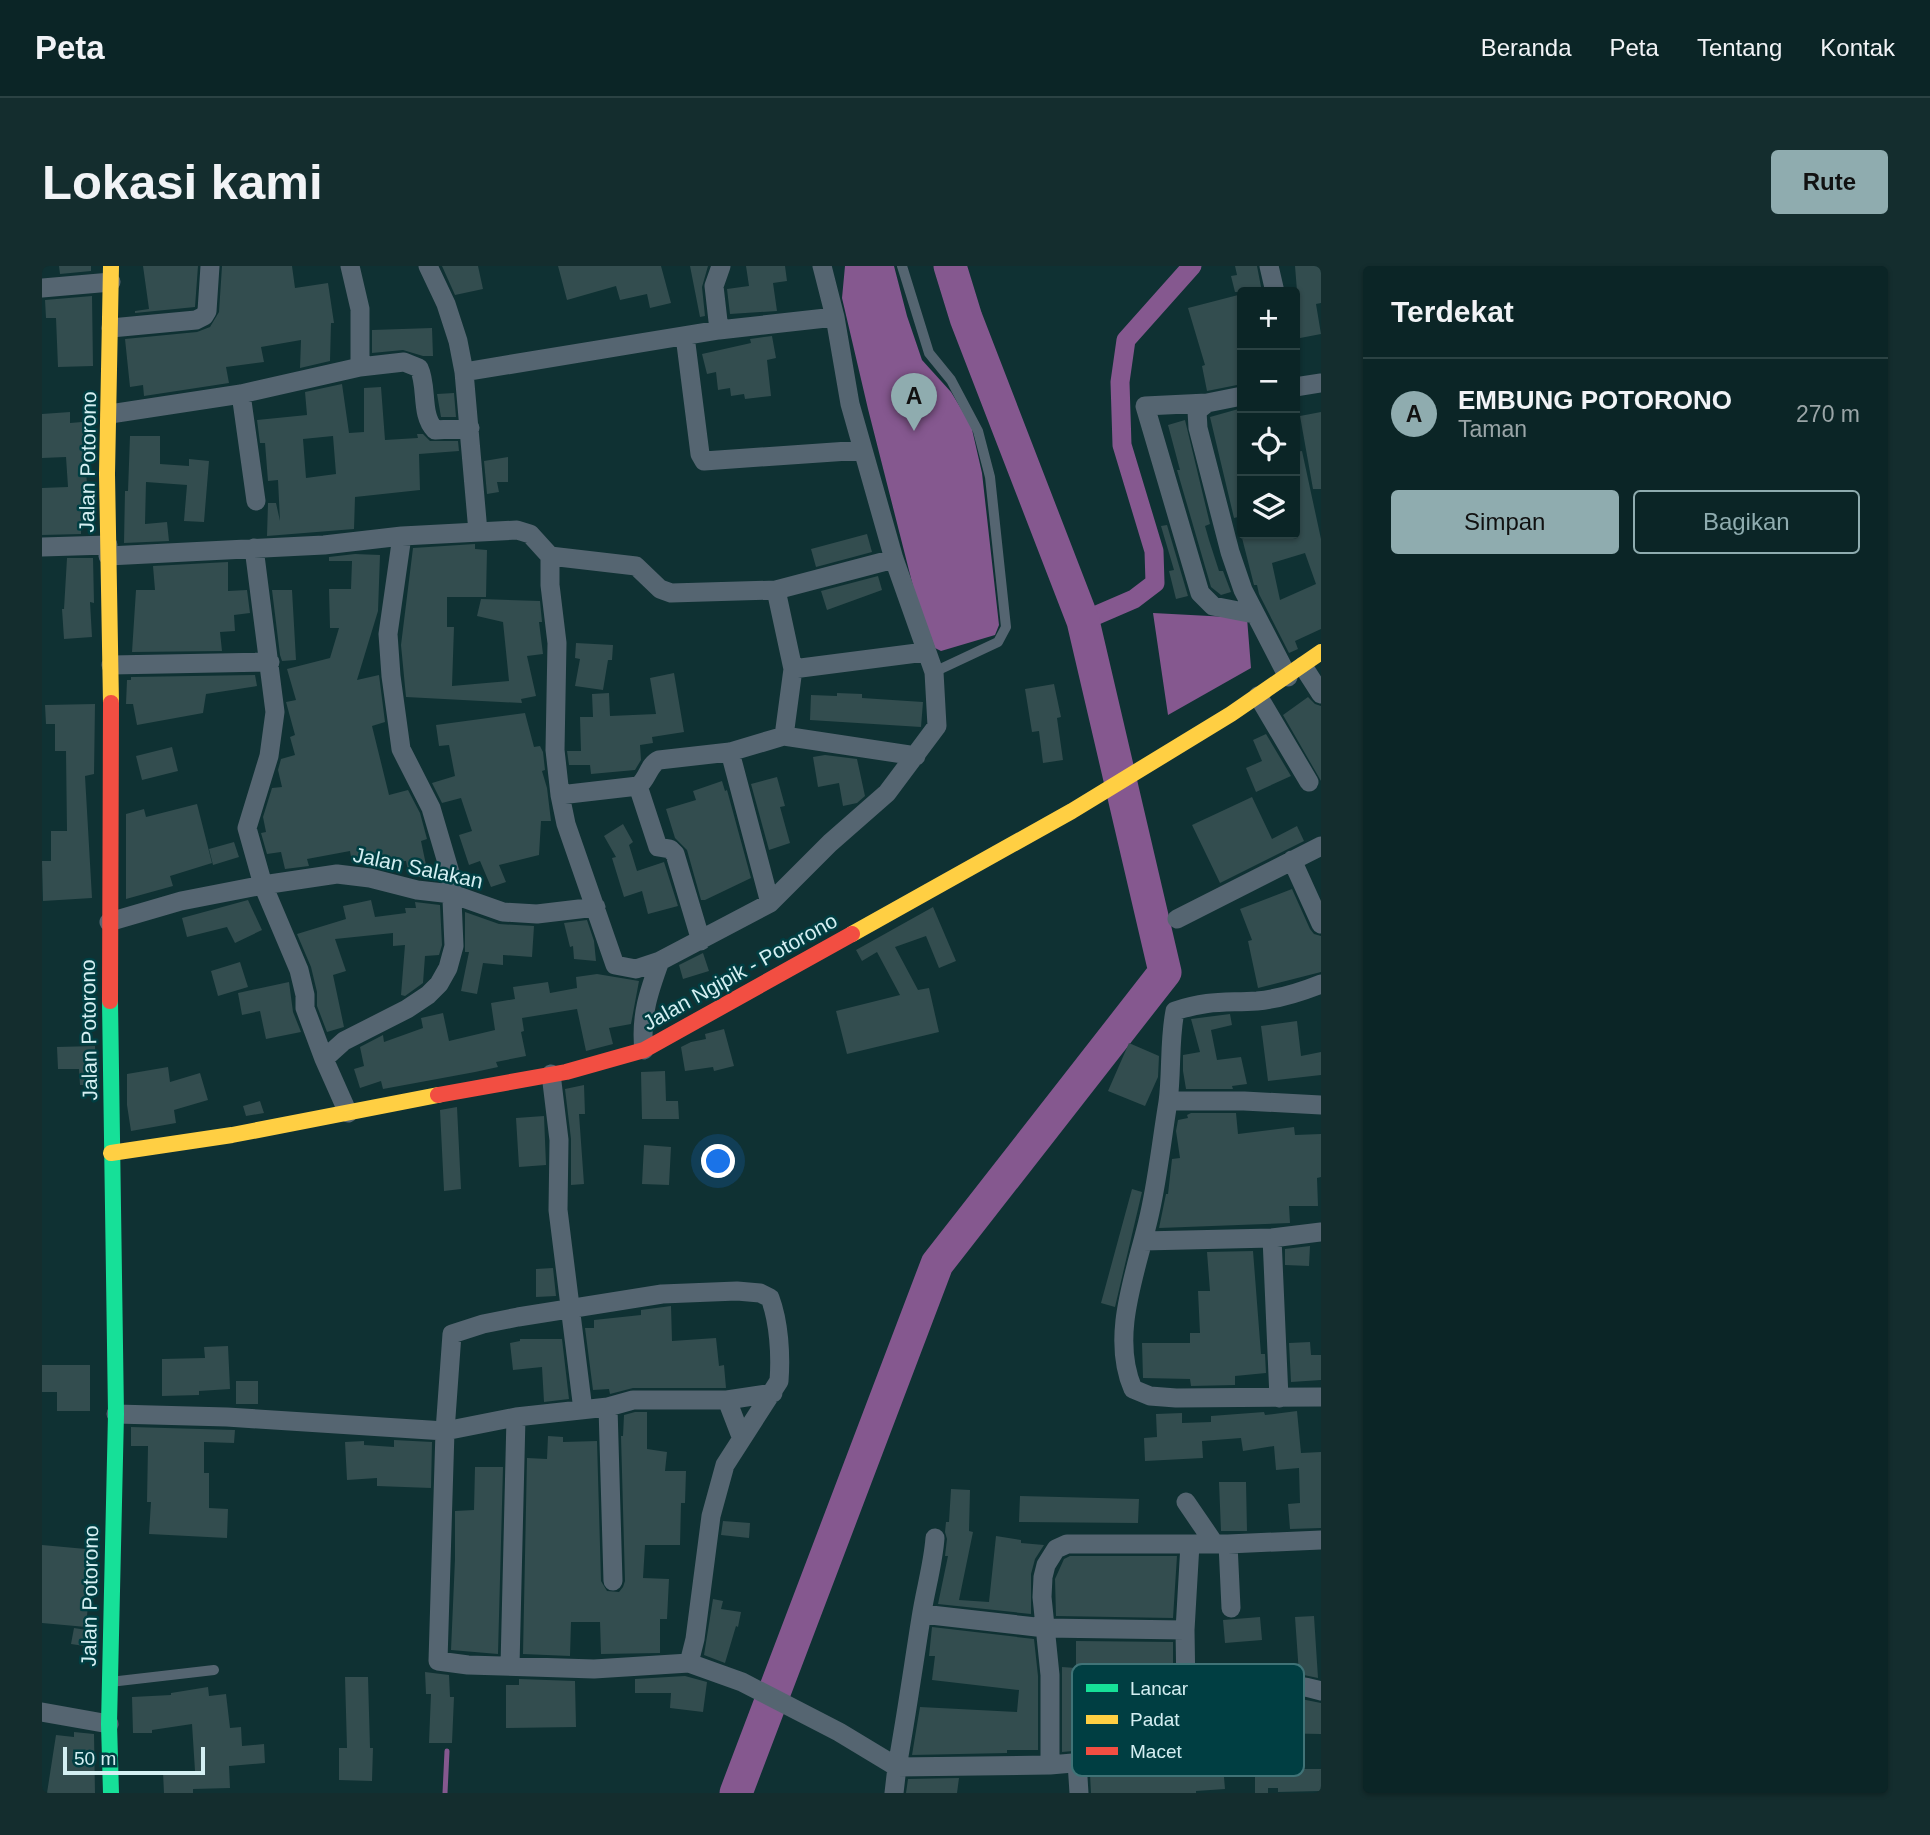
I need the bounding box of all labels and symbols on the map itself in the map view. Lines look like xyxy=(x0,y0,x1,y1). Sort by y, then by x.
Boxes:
pin: A xyxy=(891,373,937,431)
street label: Jalan Potorono xyxy=(75,391,100,533)
street label: Jalan Salakan xyxy=(351,843,485,892)
street label: Jalan Ngipik - Potorono xyxy=(639,909,841,1035)
street label: Jalan Potorono xyxy=(76,959,101,1101)
your location xyxy=(701,1144,735,1178)
street label: Jalan Potorono xyxy=(77,1525,102,1667)
legend xyxy=(1072,1664,1304,1776)
text: Lancar xyxy=(1130,1678,1189,1699)
text: Padat xyxy=(1130,1709,1180,1730)
text: Macet xyxy=(1130,1741,1182,1762)
scale bar xyxy=(63,1744,205,1776)

